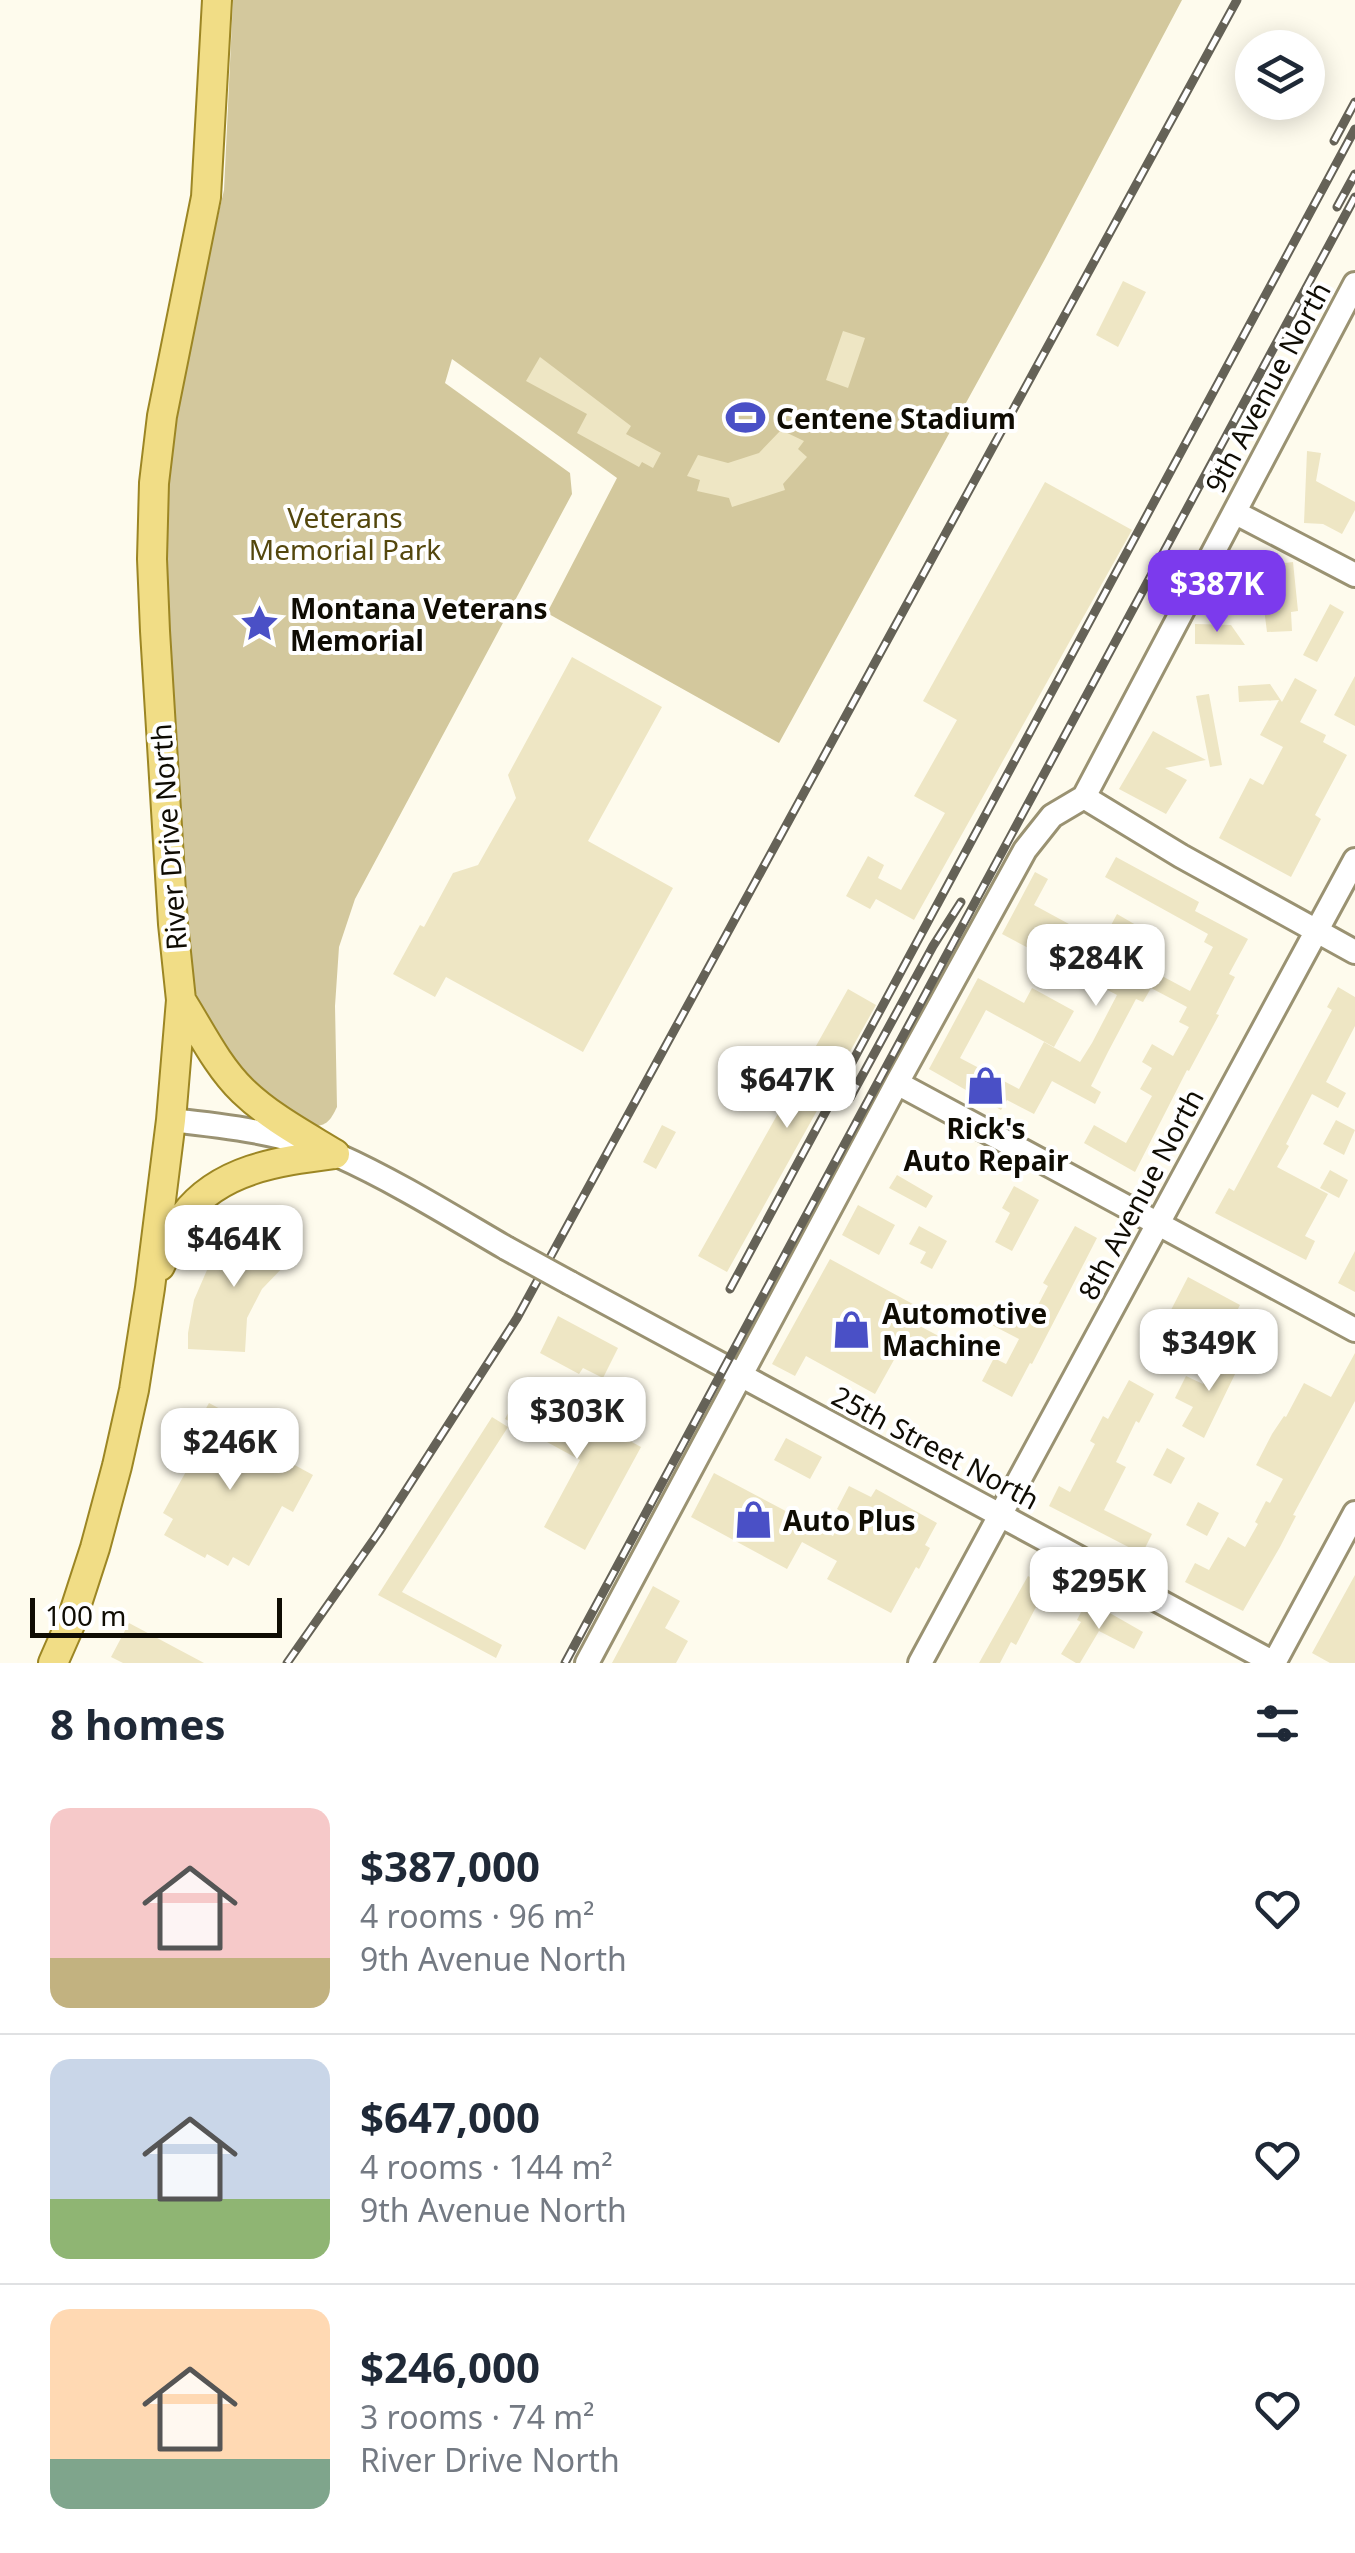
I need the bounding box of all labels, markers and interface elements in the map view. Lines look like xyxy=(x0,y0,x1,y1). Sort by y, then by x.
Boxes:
map controls xyxy=(1235,30,1325,120)
button: layers xyxy=(1235,30,1325,120)
street label: 9th Avenue North xyxy=(1195,275,1339,499)
sports icon: Centene Stadium xyxy=(725,397,767,439)
place label: Centene Stadium xyxy=(776,399,1016,437)
park label: Veterans Memorial Park xyxy=(249,498,441,568)
pin: $387K xyxy=(1147,550,1287,635)
text: $387K xyxy=(1170,561,1264,604)
place label: Montana Veterans Memorial xyxy=(290,589,548,659)
place icon: Montana Veterans Memorial xyxy=(239,603,281,645)
street label: River Drive North xyxy=(141,722,195,952)
pin: $284K xyxy=(1026,924,1166,1009)
text: $284K xyxy=(1049,935,1143,978)
pin: $647K xyxy=(717,1046,857,1131)
text: $647K xyxy=(740,1057,834,1100)
shop icon: Rick's Auto Repair xyxy=(965,1065,1007,1107)
street label: 8th Avenue North xyxy=(1068,1082,1212,1306)
place label: Rick's Auto Repair xyxy=(904,1109,1069,1179)
pin: $464K xyxy=(164,1205,304,1290)
text: $464K xyxy=(187,1216,281,1259)
place label: Automotive Machine xyxy=(882,1294,1047,1364)
shop icon: Automotive Machine xyxy=(831,1308,873,1350)
pin: $349K xyxy=(1139,1309,1279,1394)
text: $349K xyxy=(1162,1320,1256,1363)
street label: 25th Street North xyxy=(826,1376,1046,1518)
pin: $303K xyxy=(507,1377,647,1462)
text: $303K xyxy=(530,1388,624,1431)
pin: $246K xyxy=(160,1408,300,1493)
text: $246K xyxy=(183,1419,277,1462)
shop icon: Auto Plus xyxy=(732,1499,774,1541)
place label: Auto Plus xyxy=(783,1501,916,1539)
pin: $295K xyxy=(1029,1547,1169,1632)
text: $295K xyxy=(1052,1558,1146,1601)
scale bar xyxy=(30,1593,282,1638)
text: 100 m xyxy=(45,1596,127,1634)
text: 8 homes xyxy=(50,1695,226,1752)
icon: filters xyxy=(1250,1696,1305,1751)
text: $387,000 xyxy=(360,1837,540,1894)
icon: home xyxy=(130,1848,250,1968)
icon: heart xyxy=(1250,1881,1305,1936)
text: 4 rooms · 96 m² xyxy=(360,1894,594,1937)
text: 9th Avenue North xyxy=(360,1937,627,1980)
text: $647,000 xyxy=(360,2088,540,2145)
icon: home xyxy=(130,2099,250,2219)
icon: heart xyxy=(1250,2132,1305,2187)
text: 4 rooms · 144 m² xyxy=(360,2145,613,2188)
text: 9th Avenue North xyxy=(360,2188,627,2231)
text: $246,000 xyxy=(360,2338,540,2395)
icon: home xyxy=(130,2349,250,2469)
icon: heart xyxy=(1250,2382,1305,2437)
text: 3 rooms · 74 m² xyxy=(360,2395,594,2438)
text: River Drive North xyxy=(360,2438,620,2481)

